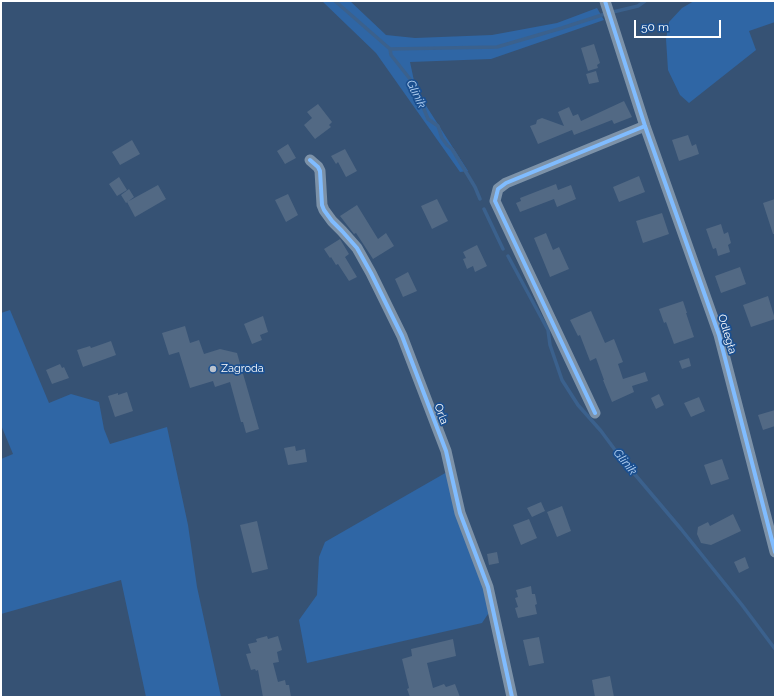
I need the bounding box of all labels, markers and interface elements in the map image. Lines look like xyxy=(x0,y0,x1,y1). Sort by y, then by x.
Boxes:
scale bar xyxy=(636,12,723,38)
text: 50 m xyxy=(641,20,669,34)
water label: Glinik xyxy=(403,78,429,110)
street label: Odległa xyxy=(715,313,739,355)
place label: Zagroda xyxy=(221,362,264,376)
marker: Zagroda xyxy=(208,364,218,374)
street label: Orla xyxy=(431,402,451,426)
water label: Glinik xyxy=(610,446,640,478)

